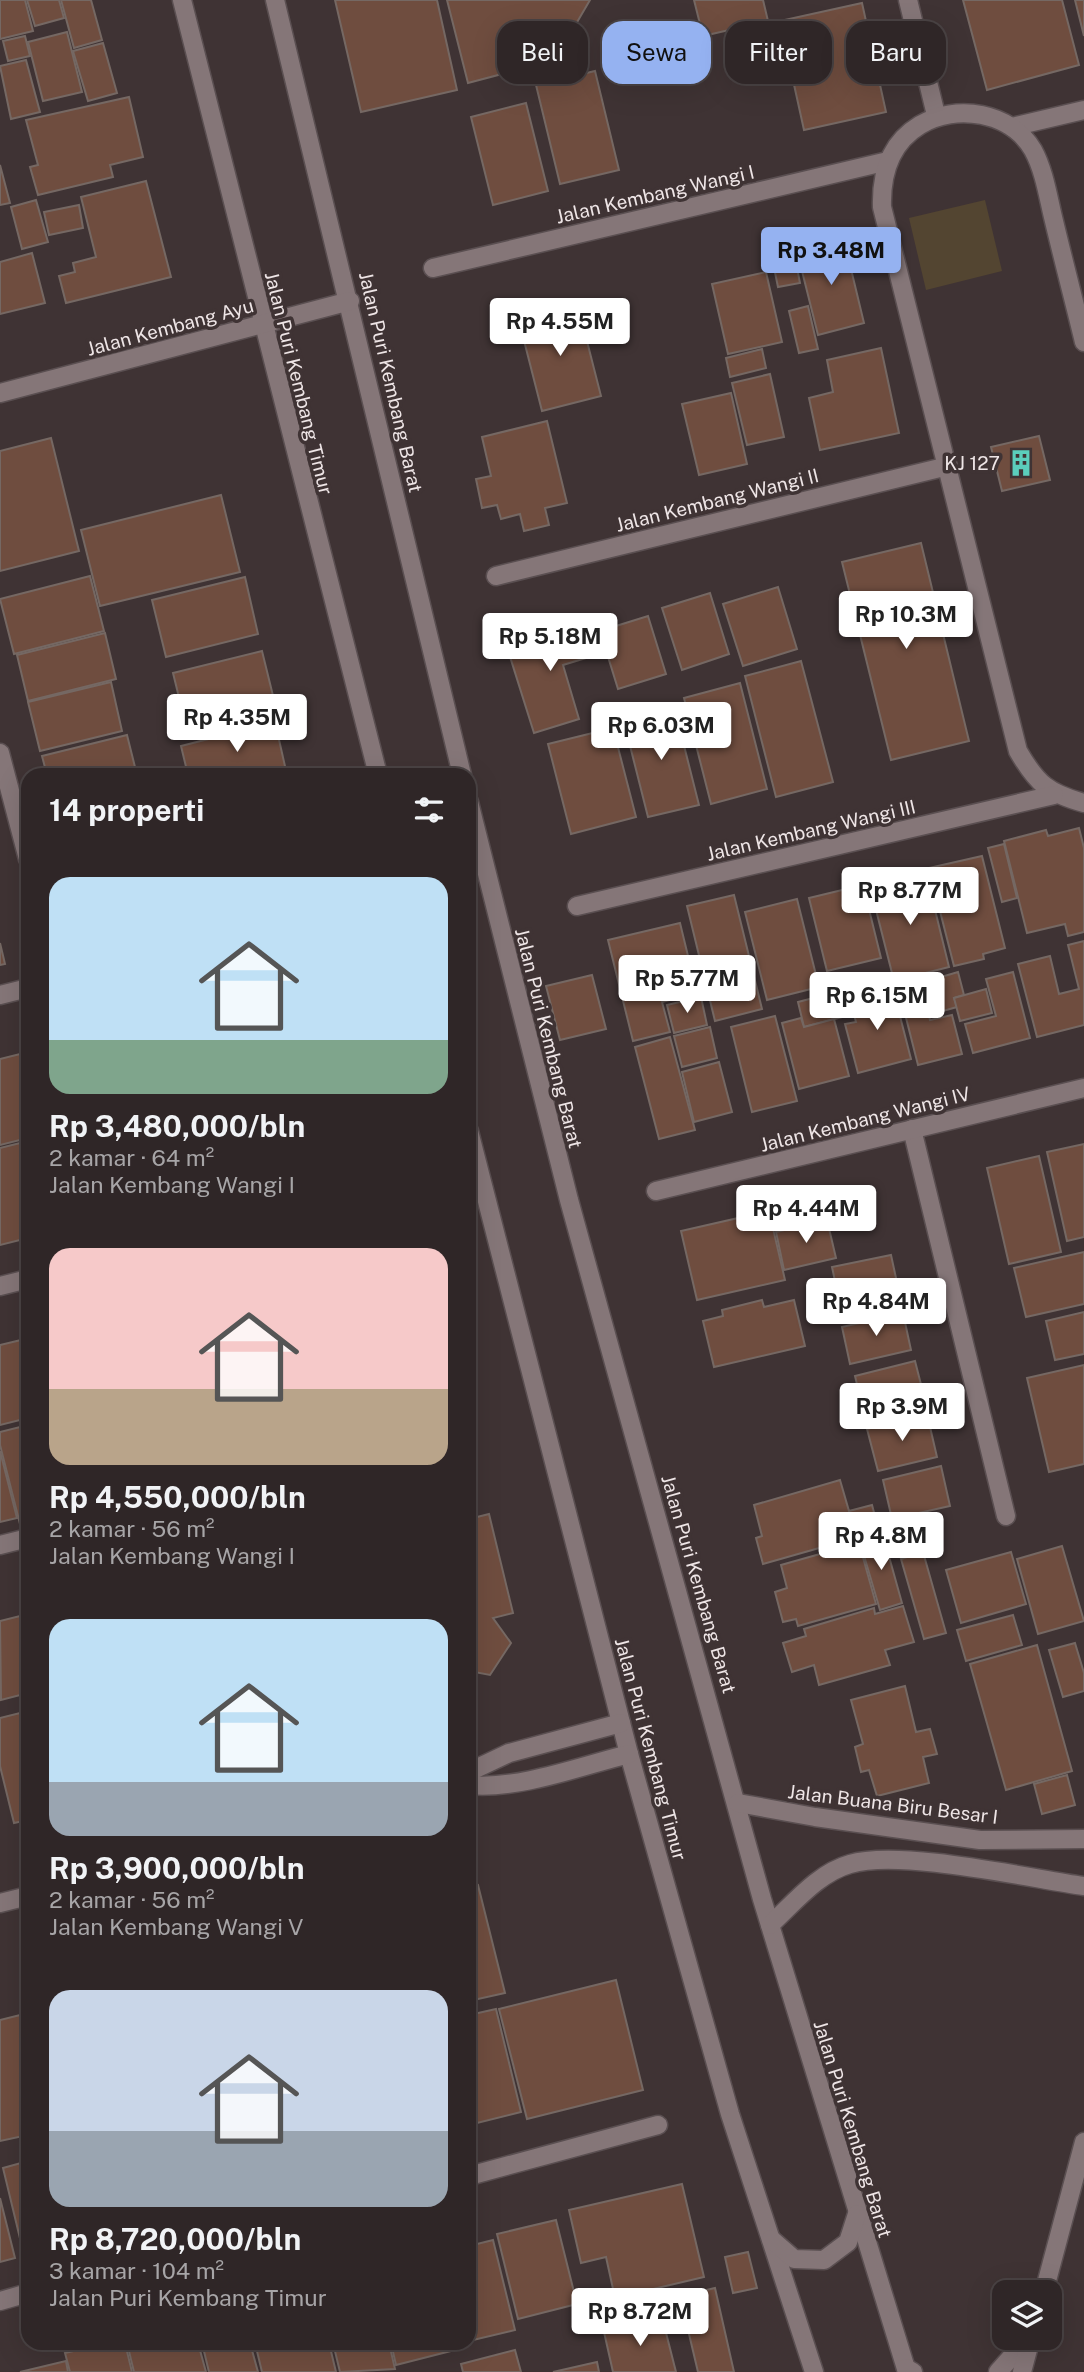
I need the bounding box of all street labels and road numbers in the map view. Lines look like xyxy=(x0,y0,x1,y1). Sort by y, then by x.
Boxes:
street label: Jalan Kembang Wangi I xyxy=(554,160,756,228)
street label: Jalan Puri Kembang Timur xyxy=(261,269,337,497)
street label: Jalan Puri Kembang Barat xyxy=(355,269,427,495)
street label: Jalan Kembang Ayu xyxy=(84,294,256,360)
street label: Jalan Kembang Wangi II xyxy=(613,464,821,536)
street label: Jalan Kembang Wangi III xyxy=(704,795,918,865)
street label: Jalan Puri Kembang Barat xyxy=(511,926,587,1150)
street label: Jalan Kembang Wangi IV xyxy=(758,1082,973,1156)
street label: Jalan Puri Kembang Barat xyxy=(657,1472,741,1696)
street label: Jalan Puri Kembang Timur xyxy=(611,1635,691,1863)
street label: Jalan Buana Biru Besar I xyxy=(787,1780,999,1828)
street label: Jalan Puri Kembang Barat xyxy=(809,2018,897,2240)

